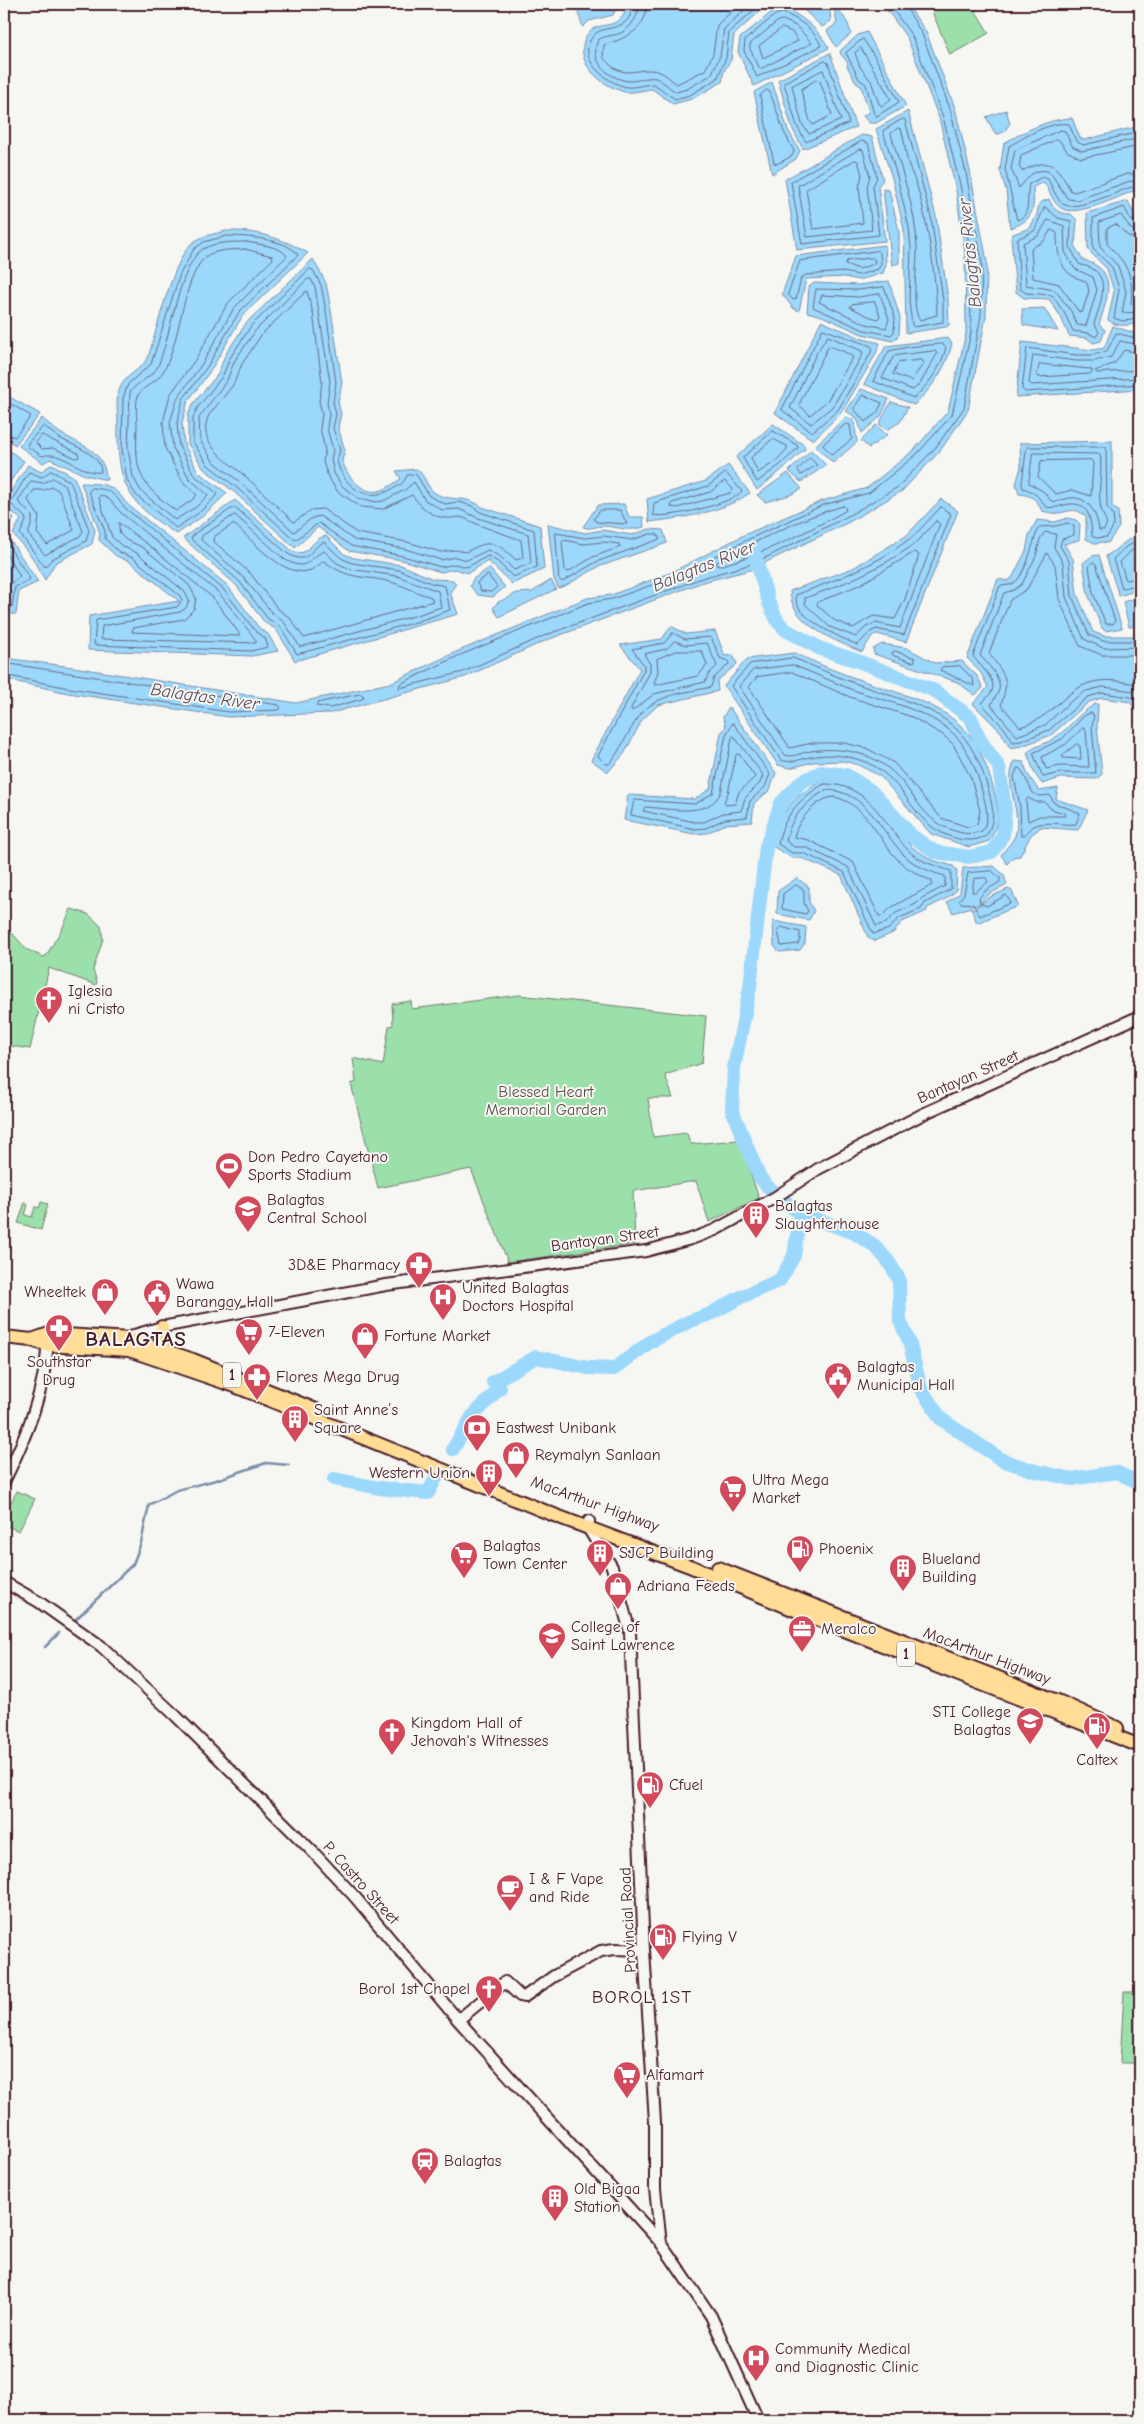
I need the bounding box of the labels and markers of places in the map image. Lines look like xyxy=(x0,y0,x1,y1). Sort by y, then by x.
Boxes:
place label: Iglesia ni Cristo xyxy=(68,982,125,1018)
church icon: Iglesia ni Cristo xyxy=(34,985,64,1024)
place label: Don Pedro Cayetano Sports Stadium xyxy=(248,1148,388,1184)
sports icon: Don Pedro Cayetano Sports Stadium xyxy=(214,1151,244,1190)
place label: Balagtas Central School xyxy=(267,1191,367,1227)
school or university icon: Balagtas Central School xyxy=(233,1194,263,1233)
place label: Balagtas Slaughterhouse xyxy=(775,1197,879,1233)
building icon: Balagtas Slaughterhouse xyxy=(741,1200,771,1239)
pharmacy icon: 3D&E Pharmacy xyxy=(404,1250,434,1289)
place label: 3D&E Pharmacy xyxy=(288,1256,401,1274)
place label: Wawa Barangay Hall xyxy=(176,1275,273,1311)
shop icon: Wheeltek xyxy=(90,1277,120,1316)
public building icon: Wawa Barangay Hall xyxy=(142,1278,172,1317)
place label: United Balagtas Doctors Hospital xyxy=(462,1279,574,1315)
hospital icon: United Balagtas Doctors Hospital xyxy=(428,1282,458,1321)
place label: Wheeltek xyxy=(24,1283,86,1301)
pharmacy icon: Southstar Drug xyxy=(44,1313,74,1352)
supermarket icon: 7-Eleven xyxy=(234,1317,264,1356)
shop icon: Fortune Market xyxy=(350,1321,380,1360)
place label: 7-Eleven xyxy=(268,1323,325,1341)
place label: Fortune Market xyxy=(384,1327,491,1345)
place label: Southstar Drug xyxy=(27,1353,92,1389)
place label: Balagtas Municipal Hall xyxy=(857,1358,955,1394)
public building icon: Balagtas Municipal Hall xyxy=(823,1361,853,1400)
pharmacy icon: Flores Mega Drug xyxy=(242,1362,272,1401)
place label: Flores Mega Drug xyxy=(276,1368,400,1386)
place label: Saint Anne’s Square xyxy=(314,1401,398,1437)
building icon: Saint Anne’s Square xyxy=(280,1404,310,1443)
bank icon: Eastwest Unibank xyxy=(462,1413,492,1452)
place label: Eastwest Unibank xyxy=(496,1419,616,1437)
shop icon: Reymalyn Sanlaan xyxy=(501,1440,531,1479)
place label: Reymalyn Sanlaan xyxy=(535,1446,661,1464)
building icon: Western Union xyxy=(474,1458,504,1497)
place label: Western Union xyxy=(369,1464,470,1482)
place label: Ultra Mega Market xyxy=(752,1471,829,1507)
supermarket icon: Ultra Mega Market xyxy=(718,1474,748,1513)
fuel station icon: Phoenix xyxy=(785,1534,815,1573)
place label: Balagtas Town Center xyxy=(483,1537,568,1573)
building icon: SJCP Building xyxy=(585,1538,615,1577)
supermarket icon: Balagtas Town Center xyxy=(449,1540,479,1579)
place label: Phoenix xyxy=(819,1540,873,1558)
place label: SJCP Building xyxy=(619,1544,714,1562)
place label: Blueland Building xyxy=(922,1550,981,1586)
building icon: Blueland Building xyxy=(888,1553,918,1592)
shop icon: Adriana Feeds xyxy=(603,1571,633,1610)
place label: Adriana Feeds xyxy=(637,1577,735,1595)
office icon: Meralco xyxy=(787,1614,817,1653)
place label: College of Saint Lawrence xyxy=(571,1618,675,1654)
place label: Meralco xyxy=(821,1620,876,1638)
school or university icon: College of Saint Lawrence xyxy=(537,1621,567,1660)
place label: STI College Balagtas xyxy=(932,1703,1011,1739)
school or university icon: STI College Balagtas xyxy=(1015,1706,1045,1745)
fuel station icon: Caltex xyxy=(1082,1711,1112,1750)
place label: Kingdom Hall of Jehovah's Witnesses xyxy=(411,1714,549,1750)
church icon: Kingdom Hall of Jehovah's Witnesses xyxy=(377,1717,407,1756)
place label: Caltex xyxy=(1076,1751,1118,1769)
fuel station icon: Cfuel xyxy=(635,1770,665,1809)
place label: Cfuel xyxy=(669,1776,703,1794)
place label: I & F Vape and Ride xyxy=(529,1870,603,1906)
cafe icon: I & F Vape and Ride xyxy=(495,1873,525,1912)
fuel station icon: Flying V xyxy=(648,1922,678,1961)
place label: Flying V xyxy=(682,1928,737,1946)
church icon: Borol 1st Chapel xyxy=(474,1974,504,2013)
place label: Borol 1st Chapel xyxy=(359,1980,470,1998)
supermarket icon: Alfamart xyxy=(612,2060,642,2099)
place label: Alfamart xyxy=(646,2066,704,2084)
station icon: Balagtas xyxy=(410,2146,440,2185)
place label: Balagtas xyxy=(444,2152,502,2170)
place label: Old Bigaa Station xyxy=(574,2180,640,2216)
building icon: Old Bigaa Station xyxy=(540,2183,570,2222)
place label: Community Medical and Diagnostic Clinic xyxy=(775,2340,919,2376)
hospital icon: Community Medical and Diagnostic Clinic xyxy=(741,2343,771,2382)

